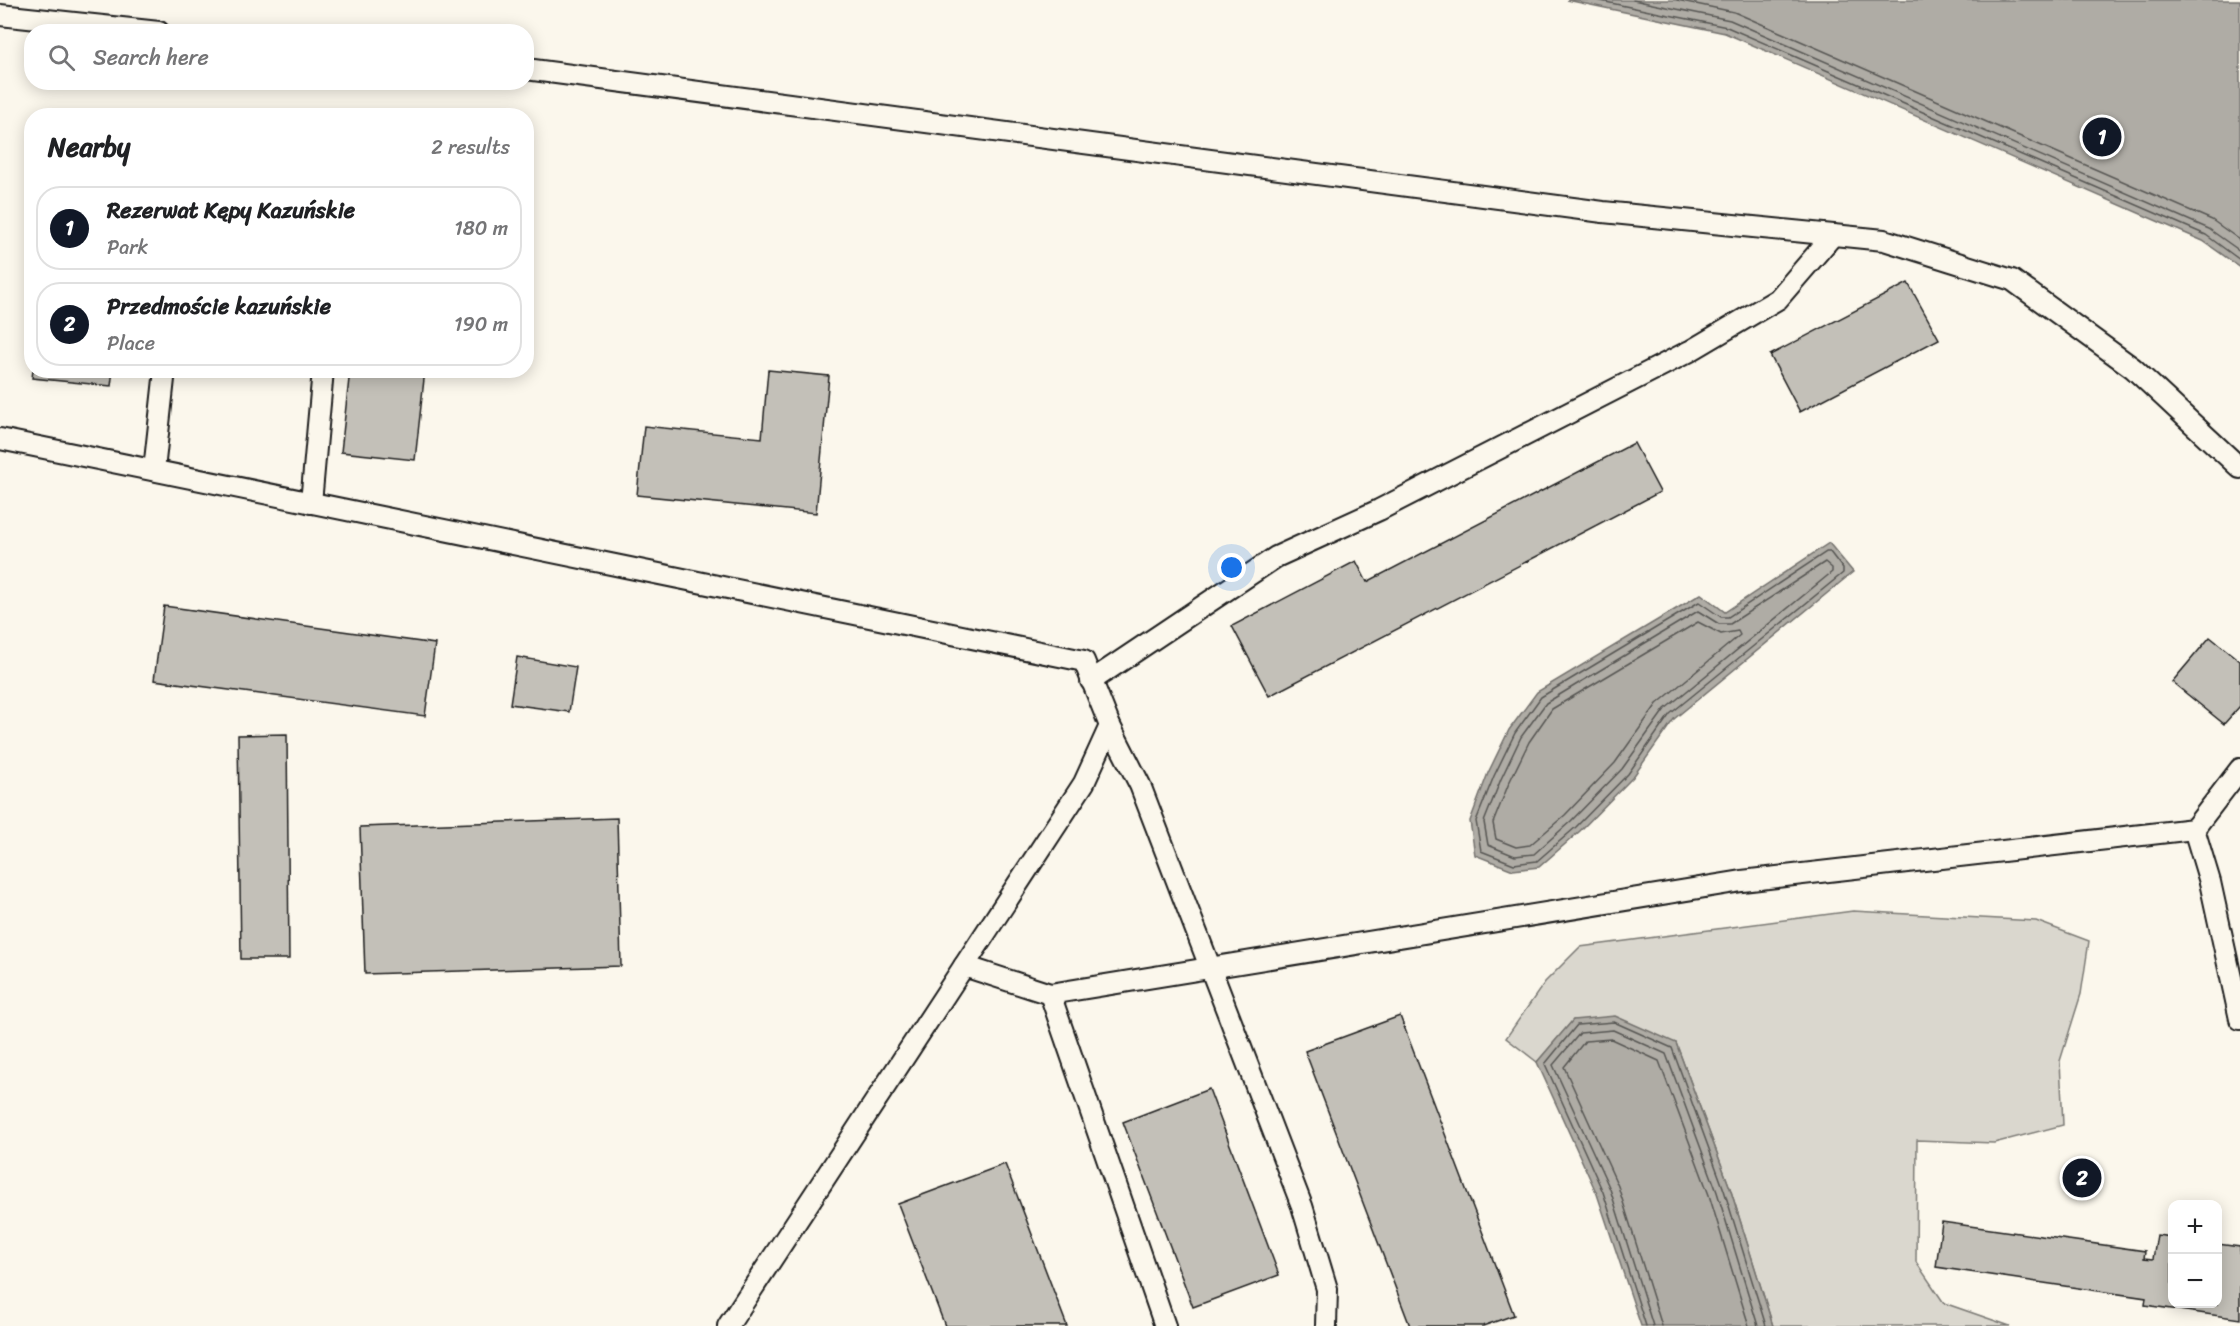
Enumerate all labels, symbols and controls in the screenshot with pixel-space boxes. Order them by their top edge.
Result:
search box [24,24,534,90]
text: Search here [93,38,209,77]
icon: search [45,41,78,74]
pin: 1 [2082,114,2122,160]
text: Nearby [48,124,130,170]
text: 2 results [431,130,510,165]
text: Rezerwat Kępy Kazuńskie [107,191,355,230]
text: 1 [65,211,74,246]
text: 180 m [454,211,508,246]
text: Park [107,230,148,265]
text: Przedmoście kazuńskie [107,287,331,326]
text: 2 [64,307,75,342]
text: 190 m [454,307,508,342]
text: Place [107,326,155,361]
your location [1217,553,1246,582]
pin: 2 [2062,1156,2102,1200]
map controls [2168,1200,2222,1308]
button: + [2168,1200,2222,1254]
button: − [2168,1254,2222,1308]

